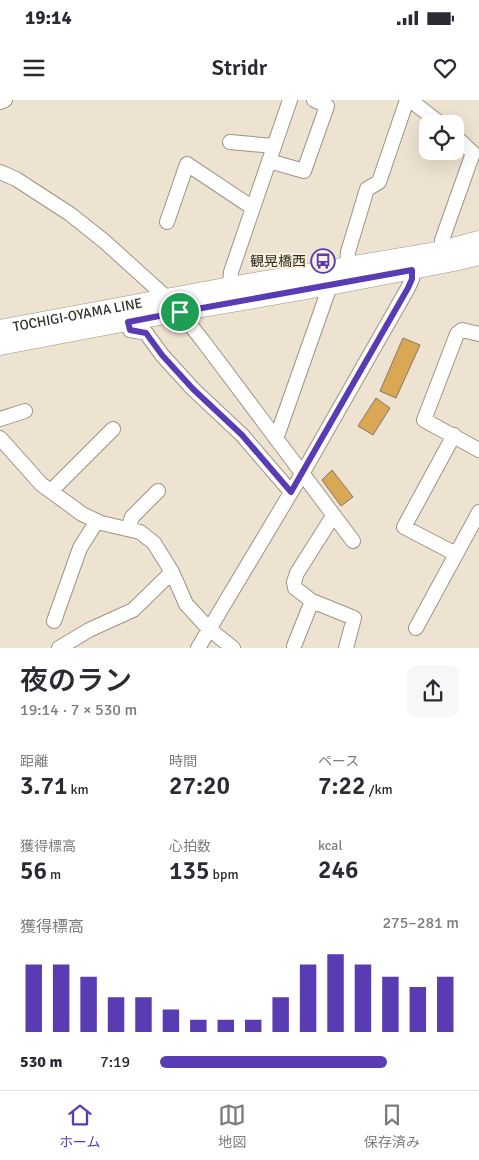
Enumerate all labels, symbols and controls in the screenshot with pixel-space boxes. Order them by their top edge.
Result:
text: 19:14 [25,6,72,30]
icon: menu [20,54,48,82]
text: Stridr [212,54,267,81]
icon: heart [431,54,459,82]
map controls [419,115,464,160]
button: locate [419,115,464,160]
bus stop icon: 観晃橋西 [310,248,336,274]
place label: 観晃橋西 [250,253,306,270]
pin [159,291,201,333]
street label: TOCHIGI-OYAMA LINE [12,295,144,335]
icon: arrive [166,298,194,326]
text: 夜のラン [20,664,132,698]
button: share [407,665,459,717]
text: 19:14 · 7 × 530 m [20,700,137,720]
text: 距離 [20,753,48,770]
text: 時間 [169,753,197,770]
text: ペース [318,753,359,770]
text: 3.71 [20,770,67,801]
text: 27:20 [169,770,230,801]
text: 7:22 [318,770,366,801]
text: km [67,781,89,798]
text: /km [366,781,393,798]
text: kcal [318,837,343,854]
text: 獲得標高 [20,838,76,855]
text: 心拍数 [169,838,211,855]
text: 246 [318,854,359,885]
text: 56 [20,855,47,886]
text: 135 [169,855,210,886]
text: m [47,866,61,883]
text: bpm [210,866,239,883]
text: 275–281 m [382,913,459,933]
text: 獲得標高 [20,917,84,937]
text: 530 m [20,1052,62,1072]
text: 7:19 [100,1052,130,1072]
tab: ホーム [59,1101,100,1151]
tab: 地図 [218,1101,246,1151]
tab: 保存済み [364,1101,420,1151]

